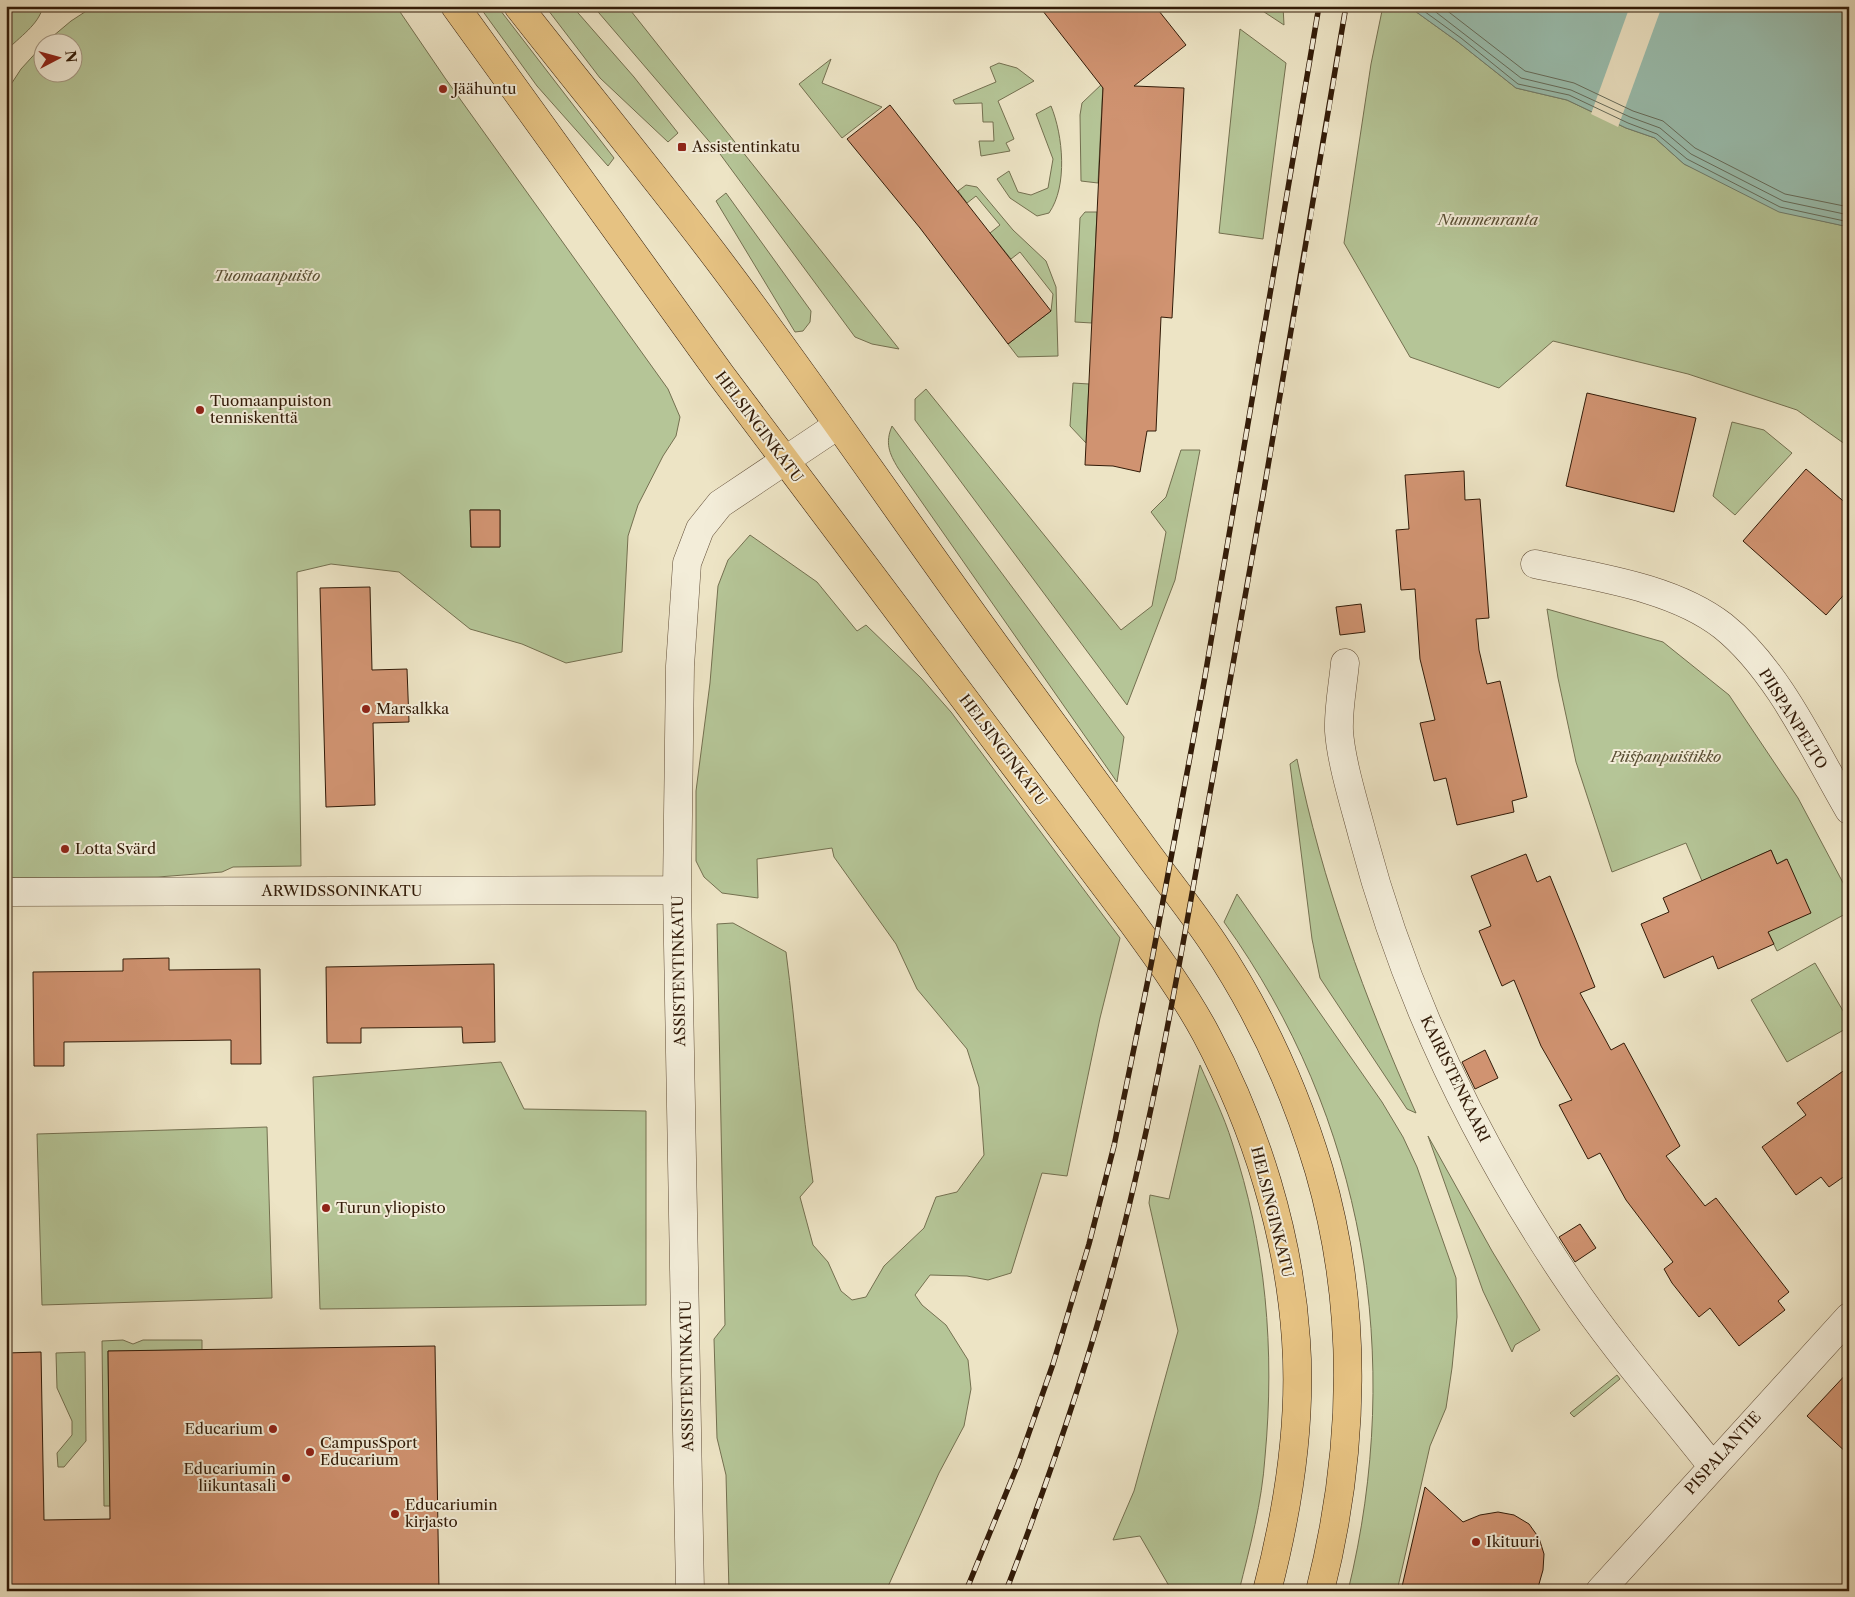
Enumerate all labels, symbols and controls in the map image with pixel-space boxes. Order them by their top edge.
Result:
north arrow [32,32,82,82]
text: N [61,50,81,64]
place label: Jäähuntu [451,79,517,98]
marker: Jäähuntu [437,83,449,95]
place label: Assistentinkatu [691,137,800,156]
marker: Assistentinkatu [676,141,688,153]
park label: Nummenranta [1437,210,1538,229]
park label: Tuomaanpuisto [214,266,320,285]
street label: HELSINGINKATU [711,367,808,486]
place label: Tuomaanpuiston tenniskenttä [210,391,332,427]
marker: Tuomaanpuiston tenniskenttä [194,404,206,416]
street label: PIISPANPELTO [1755,665,1832,772]
street label: HELSINGINKATU [955,690,1052,809]
place label: Marsalkka [376,699,449,718]
marker: Marsalkka [360,703,372,715]
park label: Piispanpuistikko [1610,747,1721,766]
place label: Lotta Svärd [75,839,156,858]
marker: Lotta Svärd [59,843,71,855]
street label: ARWIDSSONINKATU [261,881,423,900]
street label: ASSISTENTINKATU [668,895,689,1048]
street label: KAIRISTENKAARI [1417,1012,1494,1145]
street label: HELSINGINKATU [1247,1144,1298,1280]
place label: Turun yliopisto [336,1198,446,1217]
marker: Turun yliopisto [320,1202,332,1214]
street label: ASSISTENTINKATU [676,1300,697,1453]
street label: PISPALANTIE [1680,1407,1765,1498]
place label: Educarium [184,1419,263,1438]
marker: Educarium [267,1423,279,1435]
place label: CampusSport Educarium [320,1433,418,1469]
marker: CampusSport Educarium [304,1446,316,1458]
place label: Educariumin liikuntasali [183,1459,277,1495]
marker: Educariumin liikuntasali [280,1472,292,1484]
place label: Educariumin kirjasto [405,1495,498,1531]
marker: Educariumin kirjasto [389,1508,401,1520]
place label: Ikituuri [1486,1532,1540,1551]
marker: Ikituuri [1470,1536,1482,1548]

